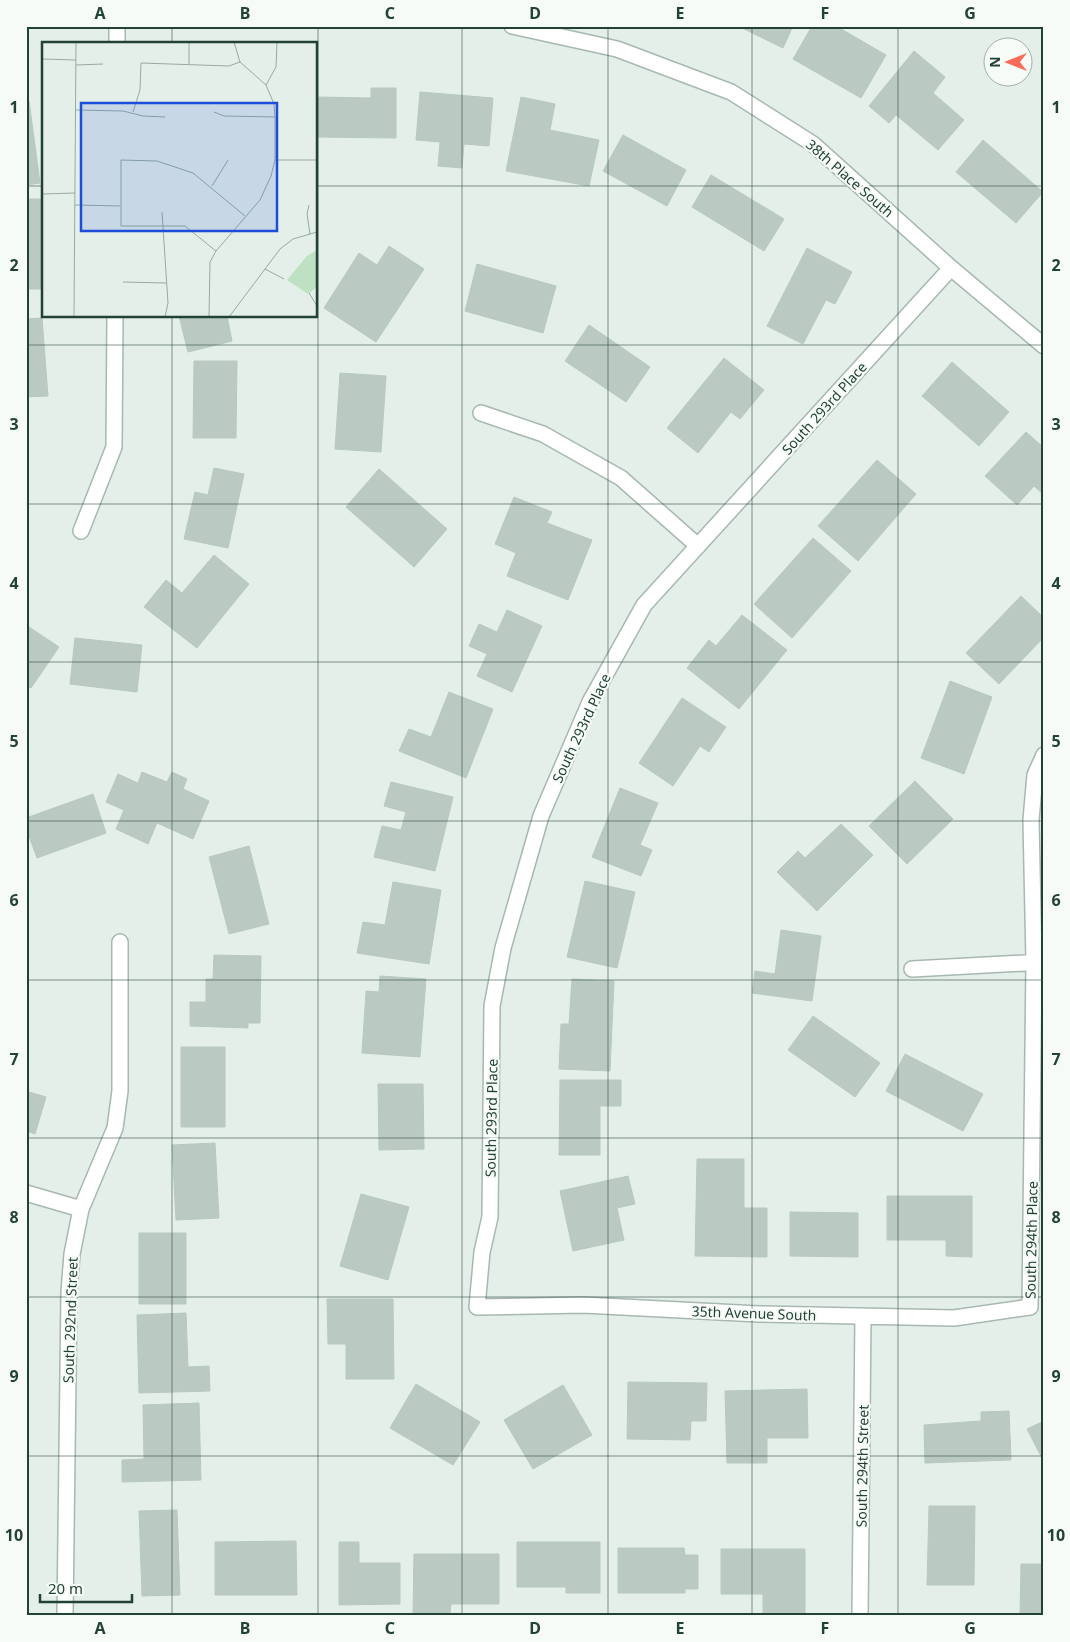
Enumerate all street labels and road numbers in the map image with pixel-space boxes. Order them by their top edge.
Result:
street label: 38th Place South [802,135,898,221]
street label: South 293rd Place [777,358,871,458]
street label: South 293rd Place [547,670,615,786]
street label: South 293rd Place [480,1058,502,1177]
street label: South 294th Place [1020,1181,1042,1299]
street label: South 292nd Street [58,1257,82,1383]
street label: 35th Avenue South [691,1301,817,1325]
street label: South 294th Street [851,1405,873,1527]

